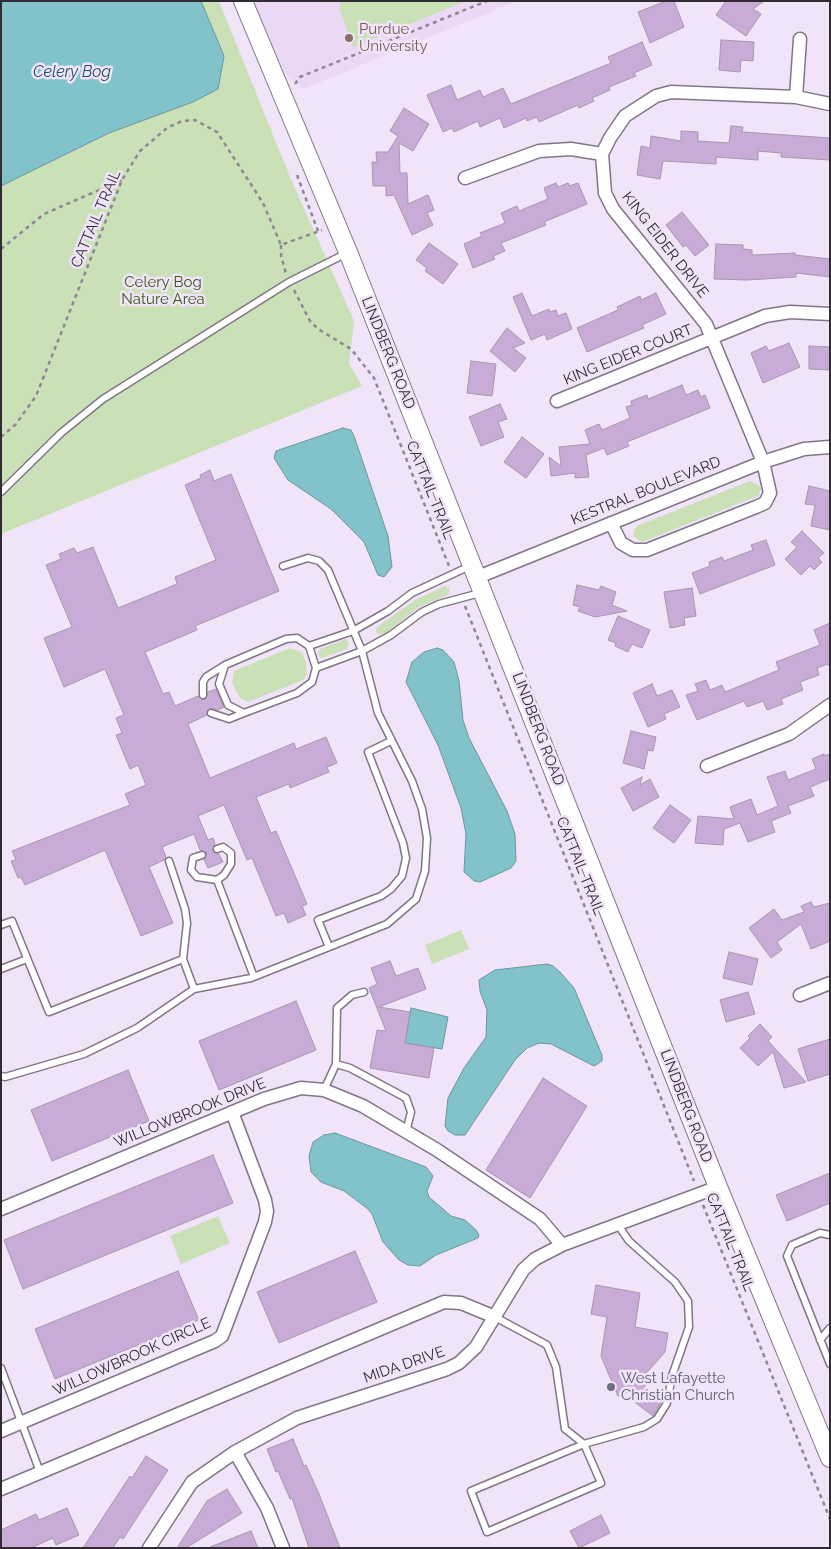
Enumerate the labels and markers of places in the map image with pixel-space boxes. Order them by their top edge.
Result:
place label: Purdue University [359,20,428,55]
marker: Purdue University [343,32,355,44]
place label: West Lafayette Christian Church [621,1369,735,1404]
marker: West Lafayette Christian Church [605,1381,617,1393]

